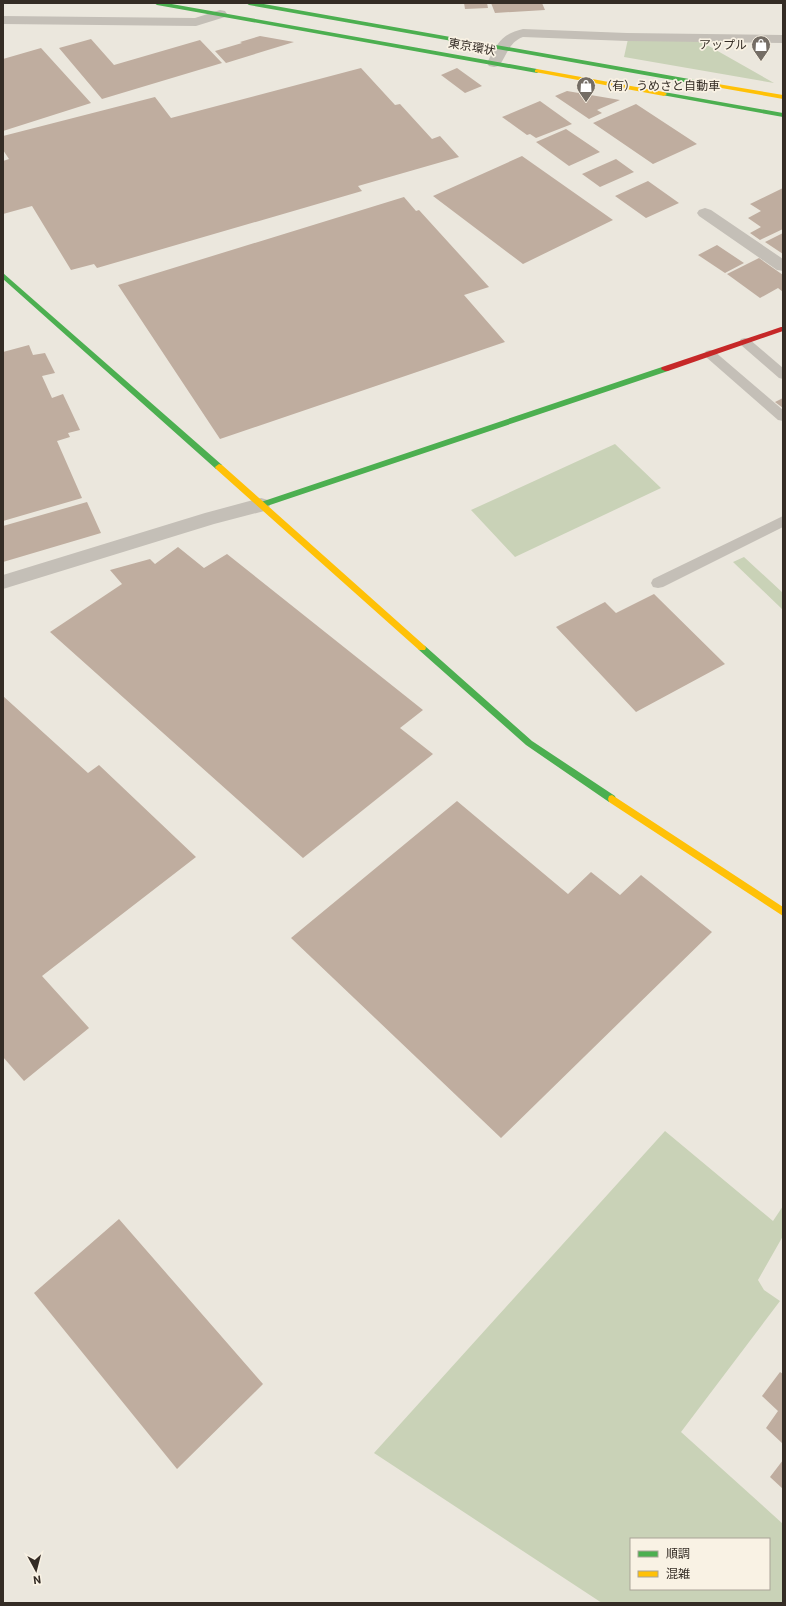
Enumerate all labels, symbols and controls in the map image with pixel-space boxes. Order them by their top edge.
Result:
shop icon: アップル [750,34,772,62]
street label: 東京環状 [447,36,497,58]
place label: アップル [699,38,747,52]
shop icon: （有）うめさと自動車 [575,75,597,103]
place label: （有）うめさと自動車 [600,79,720,93]
legend [630,1538,770,1590]
text: 順調 [666,1547,690,1561]
north arrow [16,1550,56,1590]
text: 混雑 [666,1567,690,1581]
text: N [32,1573,42,1586]

